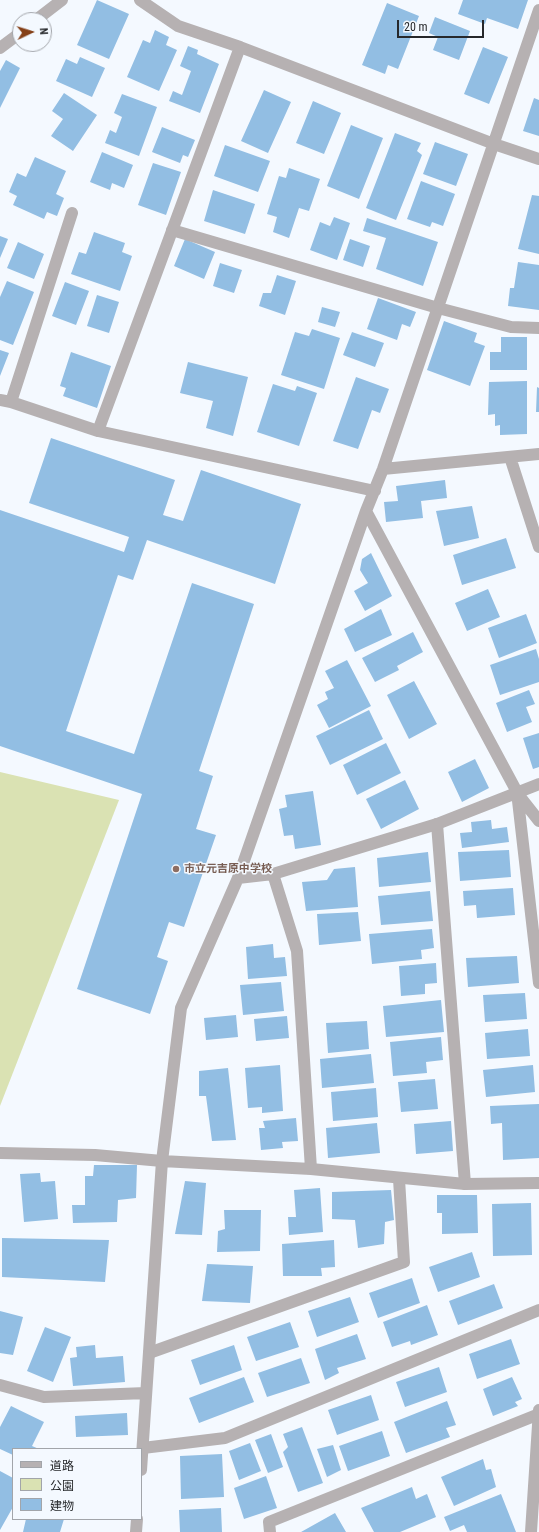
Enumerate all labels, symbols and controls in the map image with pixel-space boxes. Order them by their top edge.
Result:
north arrow [12,12,52,52]
scale bar [399,12,486,38]
text: 20 m [404,20,428,34]
text: N [37,27,50,35]
place label: 市立元吉原中学校 [184,862,272,876]
marker: 市立元吉原中学校 [171,864,181,874]
legend [12,1448,142,1520]
text: 道路 [50,1459,74,1473]
text: 公園 [50,1479,74,1493]
text: 建物 [50,1499,74,1513]

